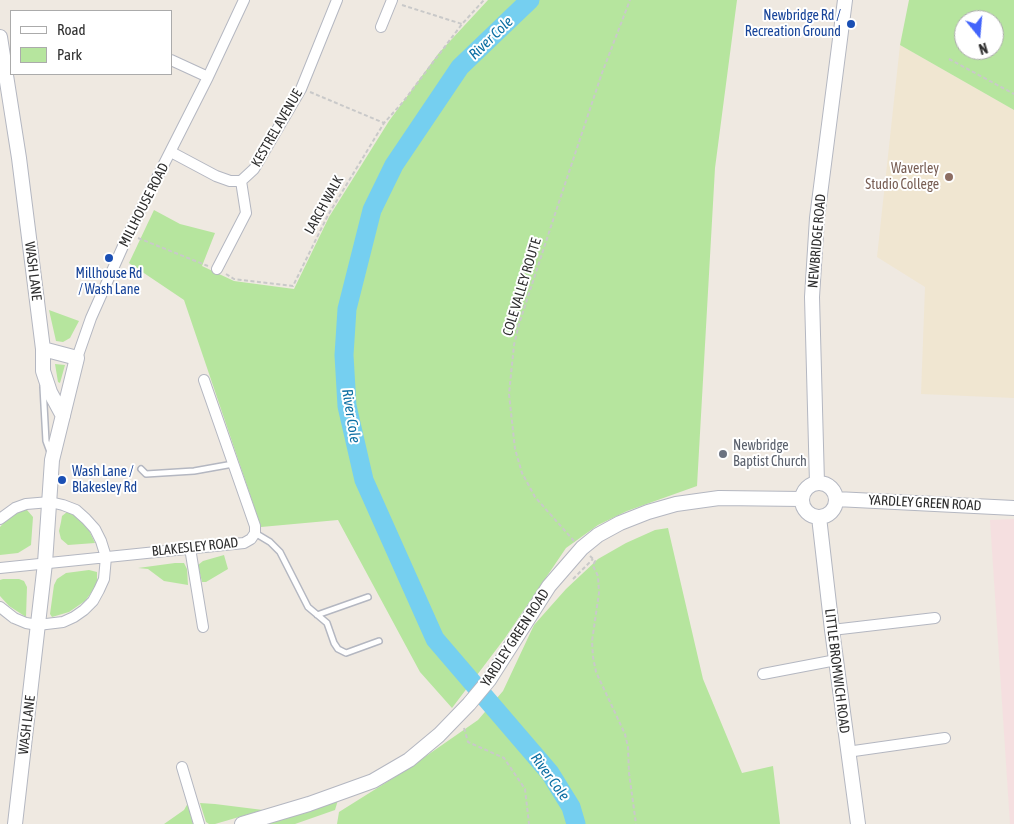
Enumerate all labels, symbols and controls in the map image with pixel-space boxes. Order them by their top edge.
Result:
place label: Newbridge Rd / Recreation Ground [745,8,841,40]
legend [10,10,172,75]
north arrow [954,10,1004,60]
water label: River Cole [465,13,517,63]
marker: Newbridge Rd / Recreation Ground [845,18,857,30]
text: Road [57,21,86,38]
text: N [977,40,989,57]
text: Park [57,46,82,63]
street label: KESTREL AVENUE [248,86,306,170]
street label: MILLHOUSE ROAD [116,160,172,250]
place label: Waverley Studio College [865,161,939,193]
marker: Waverley Studio College [943,171,955,183]
street label: LARCH WALK [301,173,347,237]
street label: NEWBRIDGE ROAD [805,193,829,289]
street label: COLE VALLEY ROUTE [499,236,545,338]
street label: WASH LANE [21,241,45,301]
marker: Millhouse Rd / Wash Lane [103,252,115,264]
place label: Millhouse Rd / Wash Lane [75,266,143,298]
water label: River Cole [338,388,364,444]
place label: Newbridge Baptist Church [733,438,807,471]
marker: Newbridge Baptist Church [717,448,729,460]
place label: Wash Lane / Blakesley Rd [72,464,137,497]
marker: Wash Lane / Blakesley Rd [56,474,68,486]
street label: YARDLEY GREEN ROAD [868,492,982,514]
street label: BLAKESLEY ROAD [151,534,239,560]
street label: YARDLEY GREEN ROAD [477,586,553,690]
street label: LITTLE BROMWICH ROAD [821,608,853,734]
street label: WASH LANE [15,695,39,755]
water label: River Cole [527,750,573,804]

